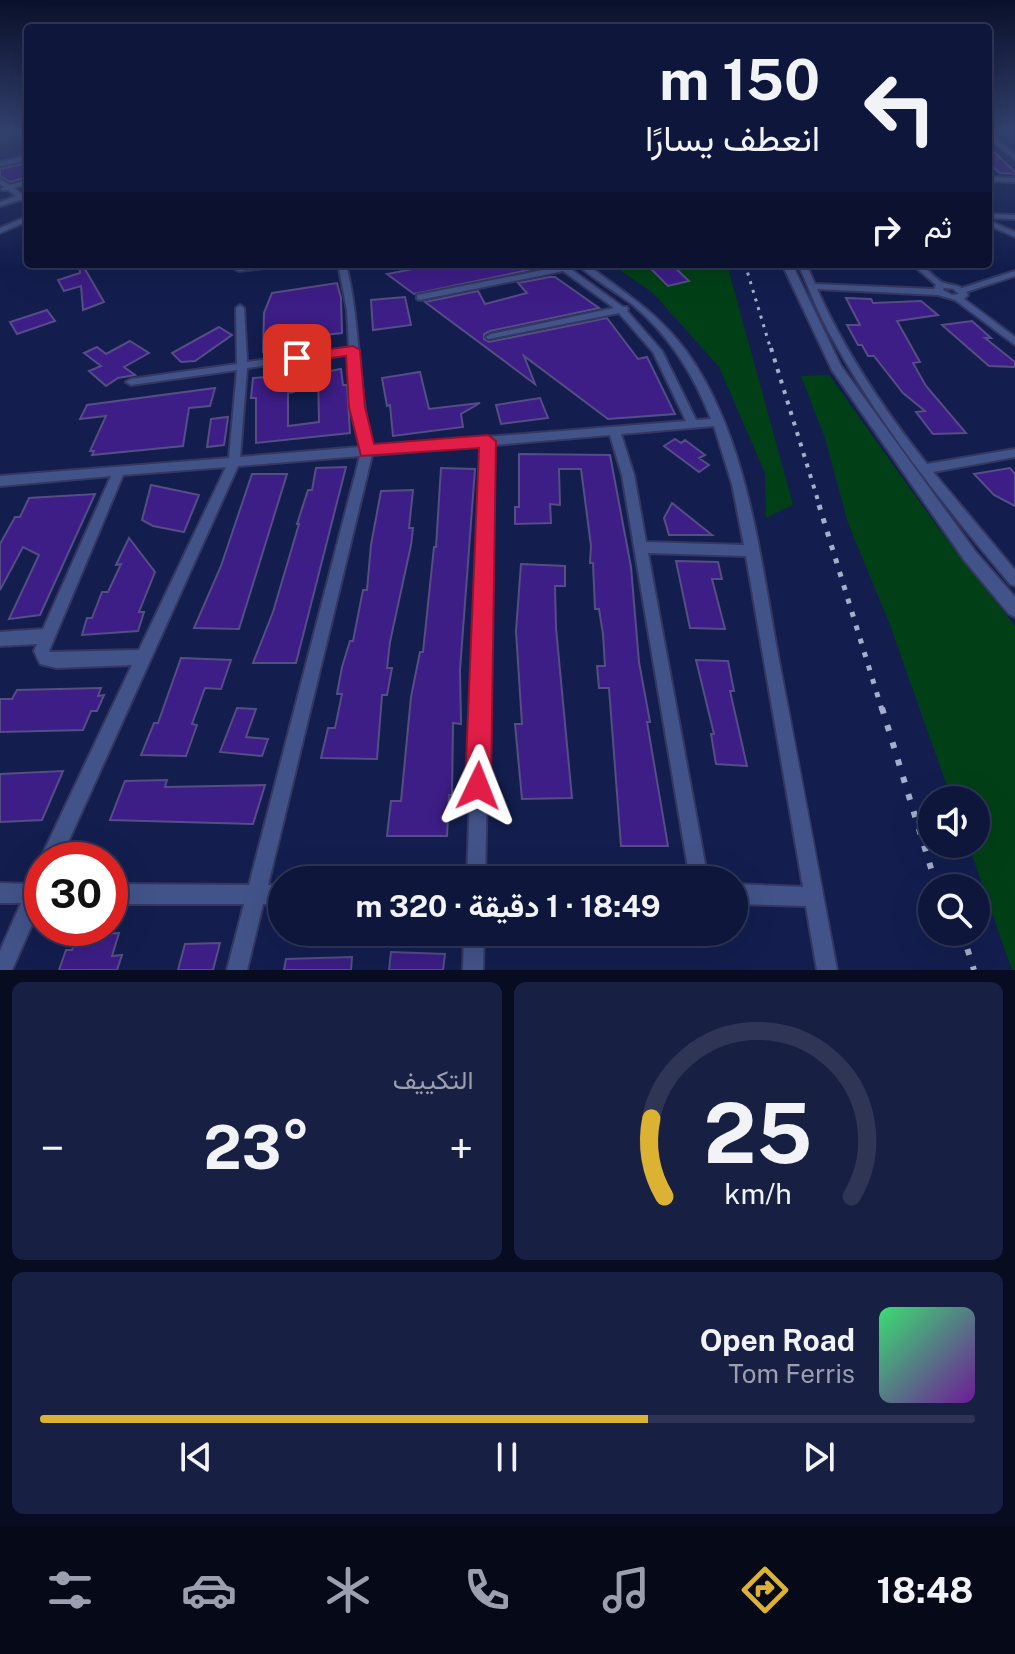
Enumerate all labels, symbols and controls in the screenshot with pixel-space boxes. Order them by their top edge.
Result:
text: 150 m [659,47,820,113]
icon: left [848,56,952,160]
text: انعطف يسارًا [645,117,820,159]
icon: right [864,208,908,252]
text: ثم [924,209,952,245]
pin [263,324,331,392]
icon: arrive [275,336,319,380]
position arrow [436,744,520,828]
map controls [918,786,990,946]
button: sound [918,786,990,858]
speed limit sign: 30 [24,842,128,946]
button: search [918,874,990,946]
text: 18:49 · 1 دقيقة · 320 m [355,888,661,924]
text: التكييف [393,1064,474,1095]
text: 25 [704,1084,813,1182]
text: 23° [204,1112,310,1183]
text: − [40,1122,64,1174]
text: + [449,1122,473,1174]
text: km/h [725,1177,792,1210]
text: Open Road [700,1322,855,1358]
text: Tom Ferris [728,1358,855,1389]
icon: previous [174,1435,218,1479]
icon: pause [485,1435,529,1479]
icon: next [797,1435,841,1479]
icon: filters [42,1562,98,1618]
icon: car [181,1562,237,1618]
icon: climate [320,1562,376,1618]
icon: phone [459,1562,515,1618]
icon: music [598,1562,654,1618]
icon: directions [737,1562,793,1618]
text: 18:48 [877,1569,973,1611]

